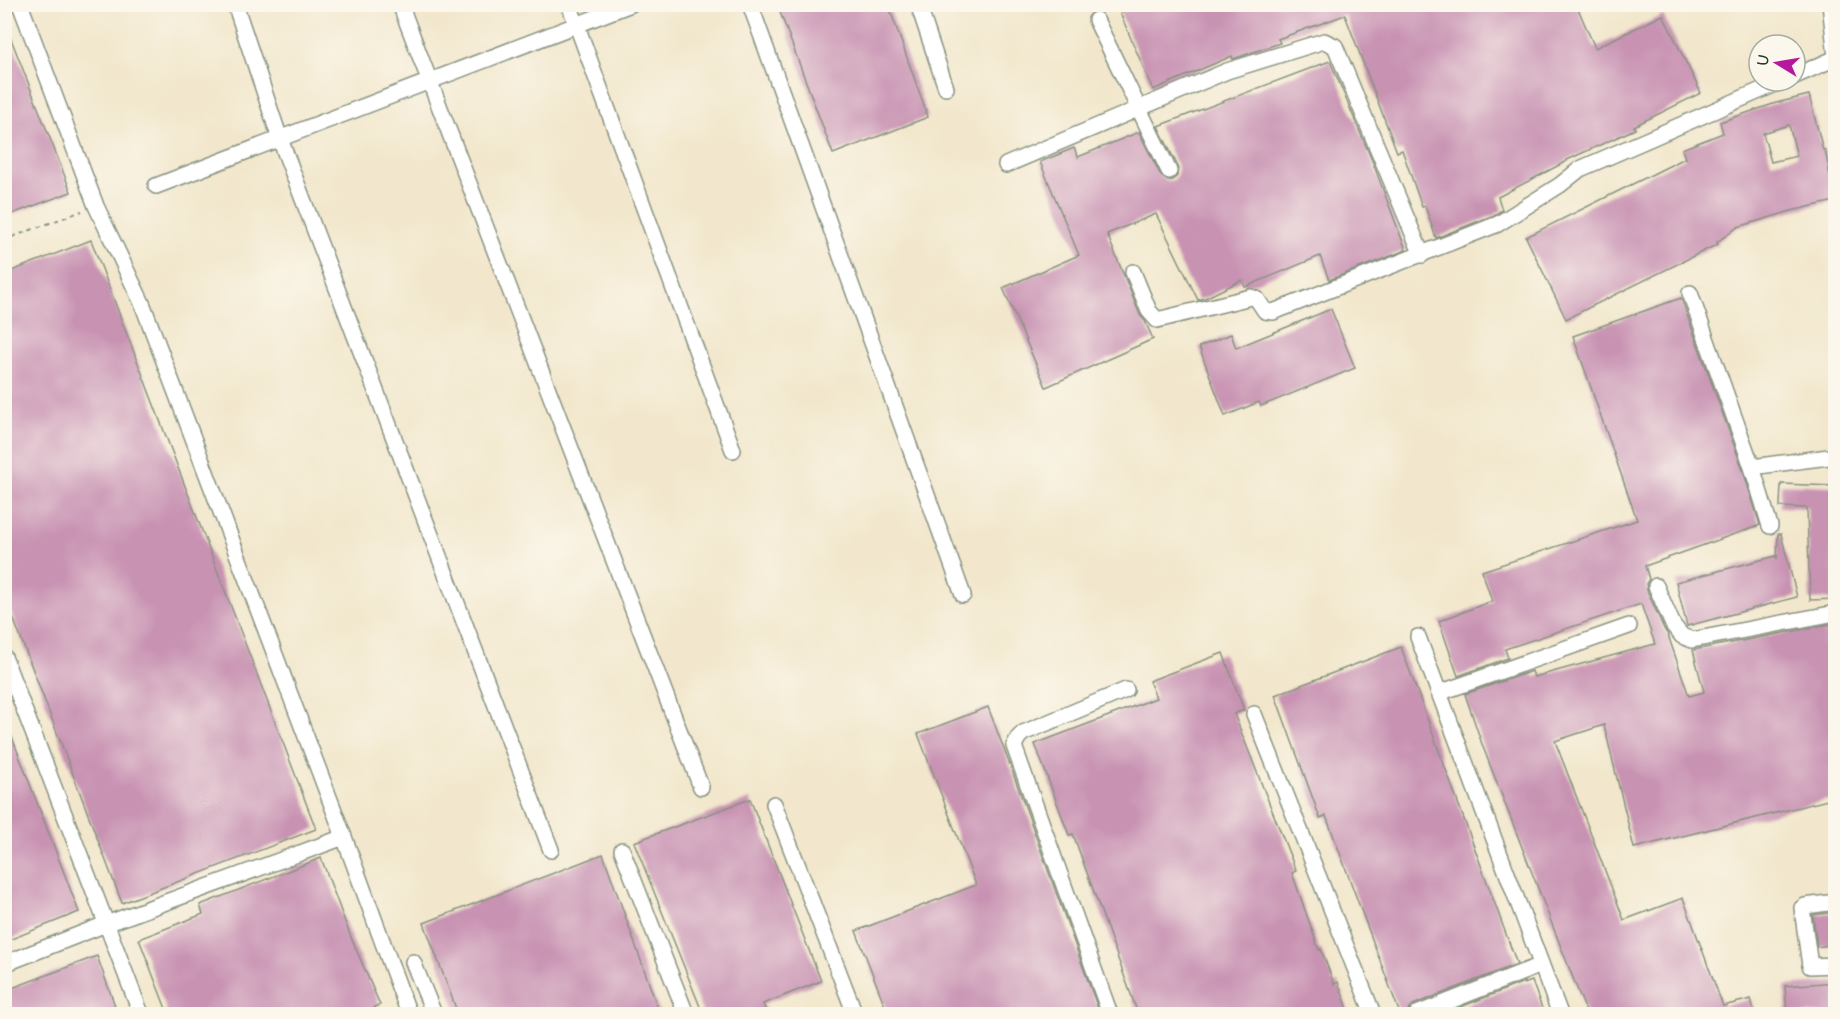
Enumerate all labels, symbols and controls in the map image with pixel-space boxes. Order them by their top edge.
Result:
north arrow [1747,33,1807,93]
text: U [1753,53,1773,67]

